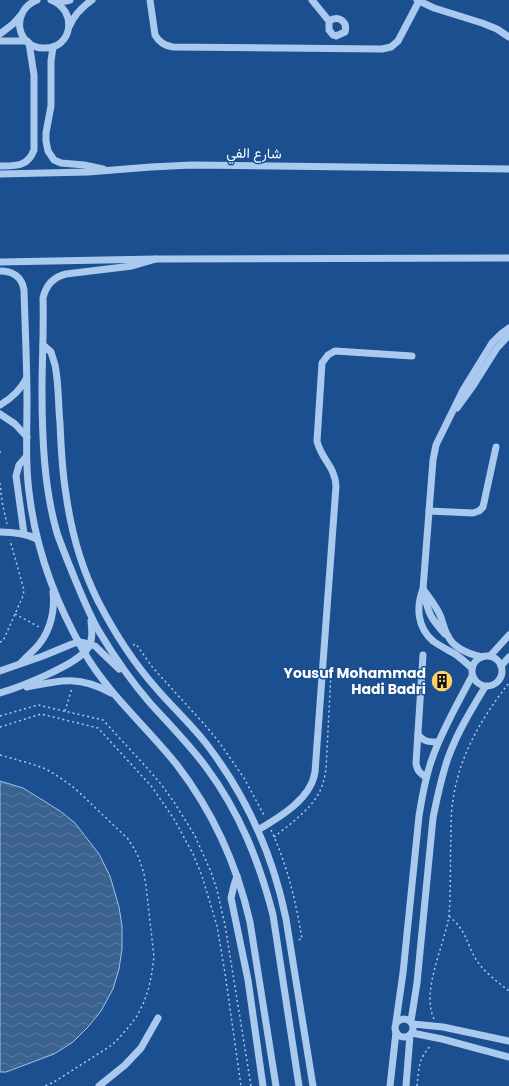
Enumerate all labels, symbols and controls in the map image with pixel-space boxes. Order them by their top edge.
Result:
street label: شارع الفي [226,143,282,165]
place label: Yousuf Mohammad Hadi Badri [284,663,426,699]
building icon: Yousuf Mohammad Hadi Badri [429,668,455,694]

